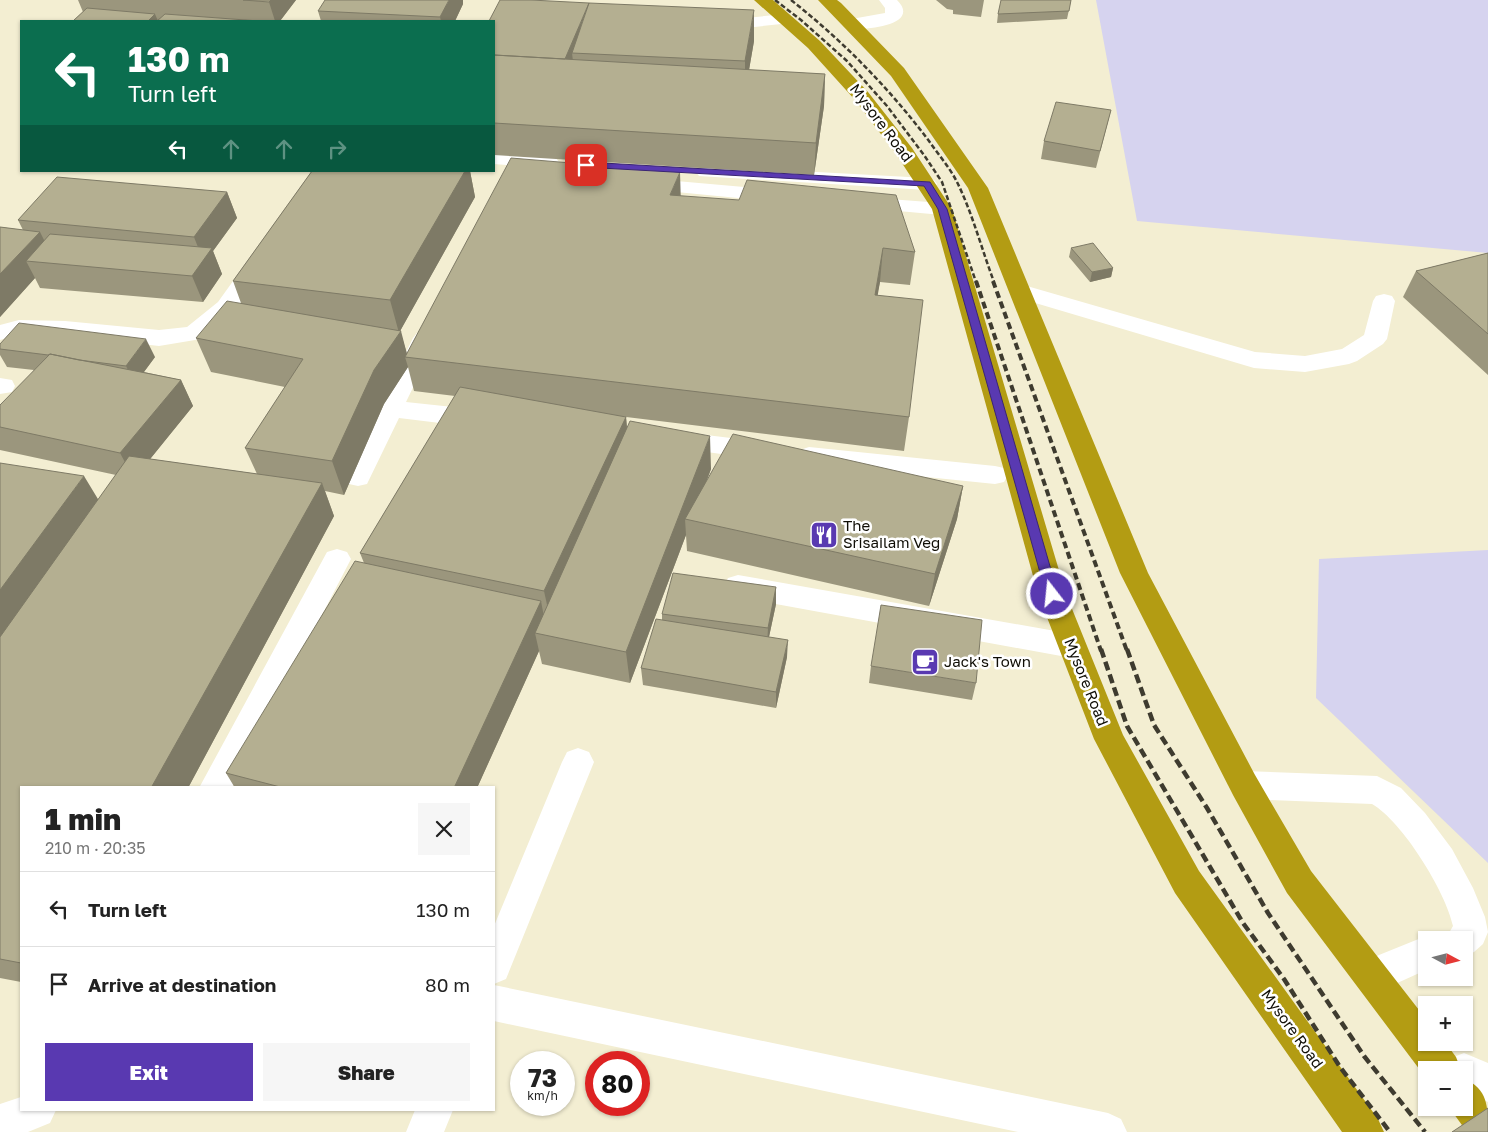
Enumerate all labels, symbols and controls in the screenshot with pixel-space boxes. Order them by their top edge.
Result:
text: 130 m [128,38,230,80]
icon: left [45,40,110,105]
text: Turn left [128,80,217,107]
street label: Mysore Road [847,80,917,165]
icon: left [164,135,192,163]
icon: ahead [217,135,245,163]
icon: ahead [270,135,298,163]
icon: right [323,135,351,163]
pin [565,144,607,186]
icon: arrive [572,151,600,179]
place label: The Srisailam Veg [843,516,940,551]
restaurant icon: The Srisailam Veg [809,520,839,550]
position arrow [1025,567,1077,619]
street label: Mysore Road [1061,635,1113,728]
cafe icon: Jack's Town [910,647,940,677]
place label: Jack's Town [944,652,1031,670]
text: 1 min [45,801,121,837]
button: close [418,803,470,855]
text: 210 m · 20:35 [45,838,146,858]
icon: left [45,895,73,923]
text: Turn left [88,898,167,921]
text: 130 m [416,898,470,921]
north arrow [1418,931,1472,986]
map controls [1418,931,1473,1116]
icon: arrive [45,970,73,998]
text: Arrive at destination [88,973,276,996]
text: 80 m [425,973,470,996]
street label: Mysore Road [1258,985,1327,1071]
button: + [1418,996,1473,1051]
button: Exit [45,1043,253,1101]
button: Share [263,1043,470,1101]
speed limit sign: 80 [585,1051,650,1116]
button: − [1418,1061,1473,1116]
text: 73 [528,1062,557,1093]
text: km/h [527,1088,558,1103]

